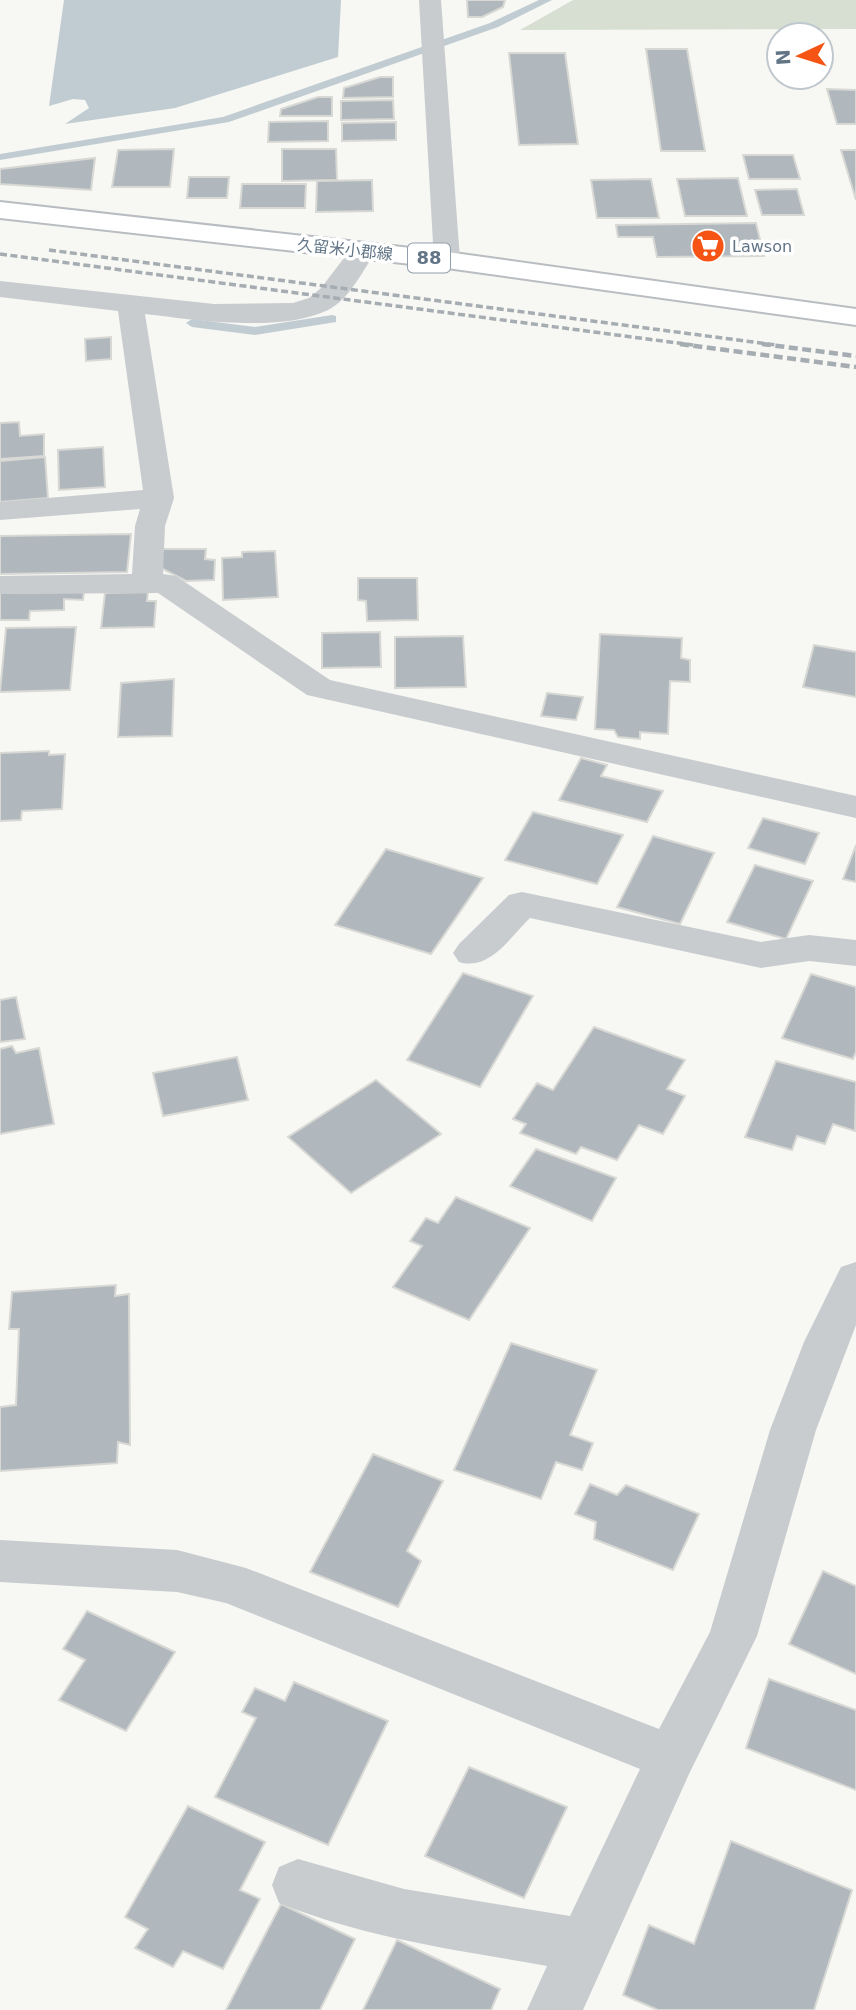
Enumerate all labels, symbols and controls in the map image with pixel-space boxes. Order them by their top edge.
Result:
north arrow [765,21,835,91]
text: N [772,48,795,66]
supermarket icon: Lawson [689,227,727,265]
street label: 久留米小郡線 [296,235,394,264]
place label: Lawson [732,237,792,256]
road number: 88 [408,244,450,272]

